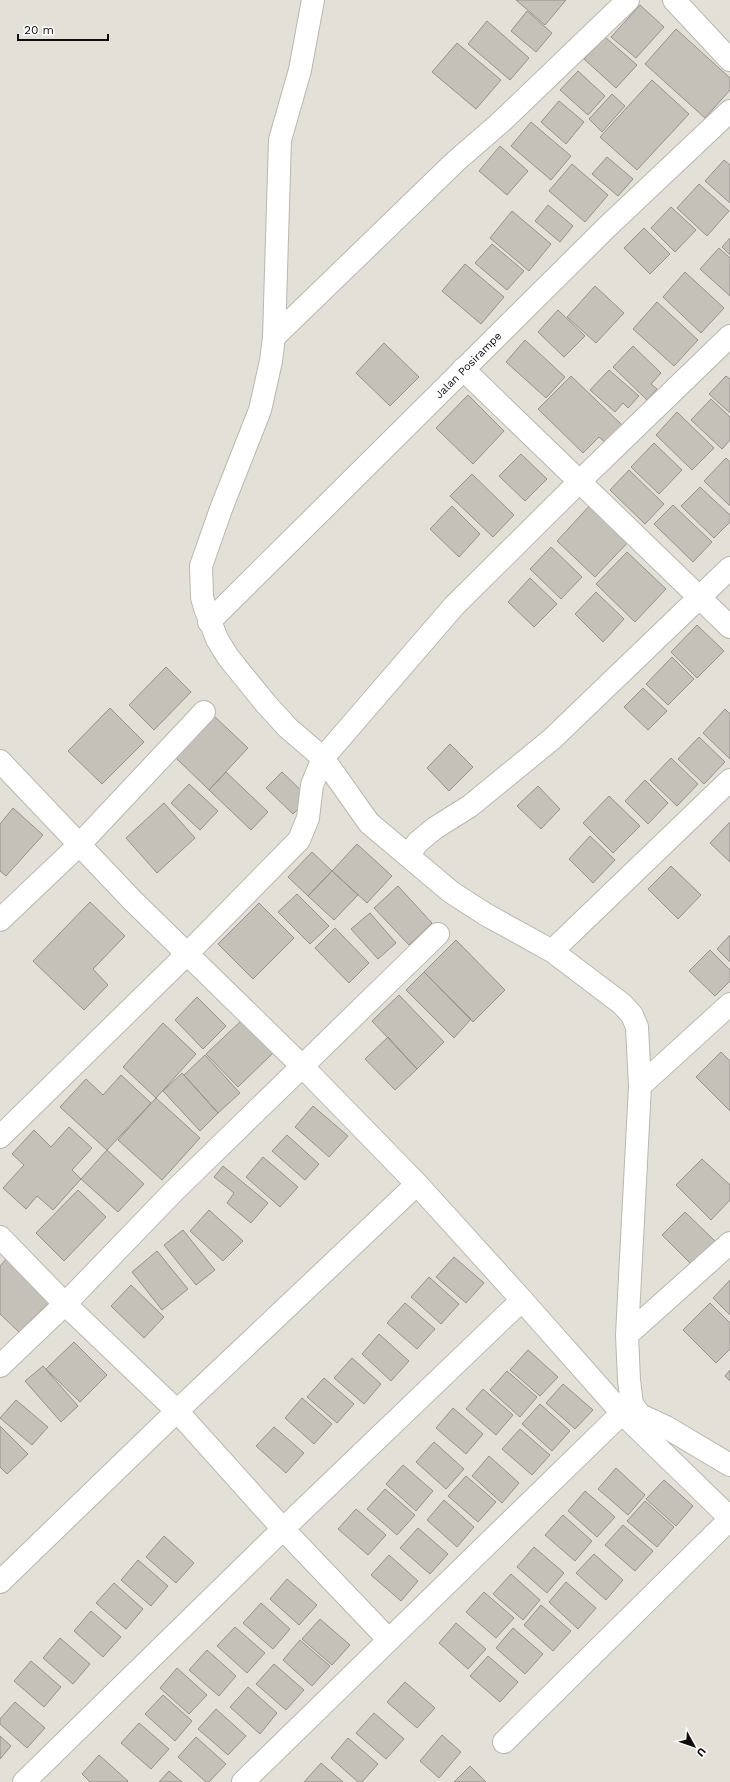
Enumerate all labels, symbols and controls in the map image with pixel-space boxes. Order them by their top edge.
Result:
scale bar [18,16,108,42]
text: 20 m [24,23,54,37]
street label: Jalan Posirampe [432,329,504,401]
north arrow [674,1726,714,1766]
text: U [694,1745,709,1759]

